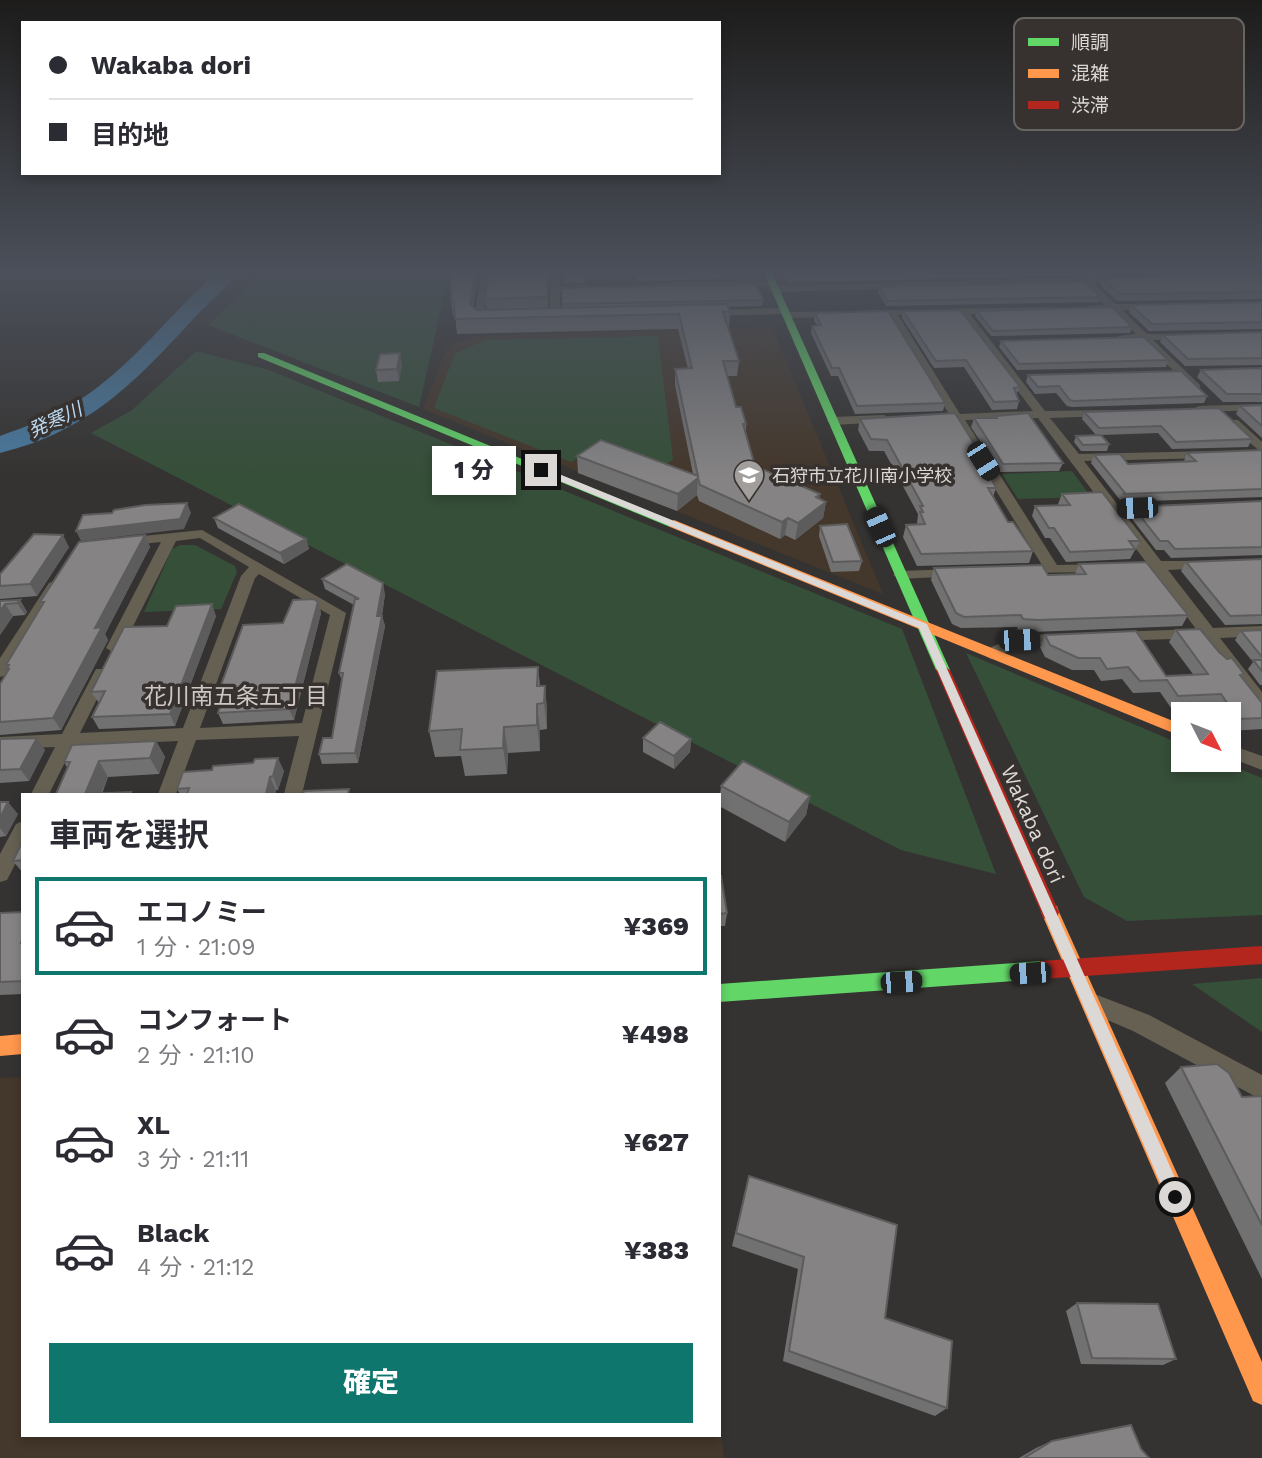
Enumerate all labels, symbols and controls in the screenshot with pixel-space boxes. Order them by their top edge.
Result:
legend [1014,18,1244,130]
text: 順調 [1071,31,1109,54]
text: Wakaba dori [91,50,251,80]
text: 混雑 [1071,62,1109,85]
text: 渋滞 [1071,94,1109,117]
text: 目的地 [91,120,169,150]
water label: 発寒川 [24,397,87,442]
car [963,438,1004,484]
callout: 1 分 [433,446,516,494]
route end [525,454,557,486]
text: 1 分 [454,457,494,484]
school or university icon: 石狩市立花川南小学校 [732,458,766,502]
place label: 石狩市立花川南小学校 [772,465,952,486]
car [1116,497,1159,519]
car [862,504,899,550]
car [998,629,1041,651]
district label: 花川南五条五丁目 [144,683,328,710]
north arrow [1171,702,1241,772]
map controls [1171,702,1241,772]
street label: Wakaba dori [996,761,1070,887]
text: 車両を選択 [49,816,209,854]
icon: car [53,895,116,958]
text: エコノミー [137,897,267,927]
text: ¥369 [624,911,689,941]
text: 1 分 · 21:09 [137,934,255,961]
car [1009,961,1052,985]
car [880,970,923,994]
icon: car [53,1003,116,1066]
text: コンフォート [137,1005,292,1035]
text: ¥498 [622,1019,689,1049]
text: 2 分 · 21:10 [137,1042,255,1069]
text: XL [137,1110,170,1140]
icon: car [53,1111,116,1174]
text: ¥627 [624,1127,689,1157]
text: 3 分 · 21:11 [137,1146,249,1173]
route start [1159,1181,1191,1213]
text: Black [137,1218,209,1248]
icon: car [53,1219,116,1282]
text: ¥383 [624,1235,689,1265]
text: 4 分 · 21:12 [137,1254,254,1281]
button: 確定 [49,1343,693,1423]

